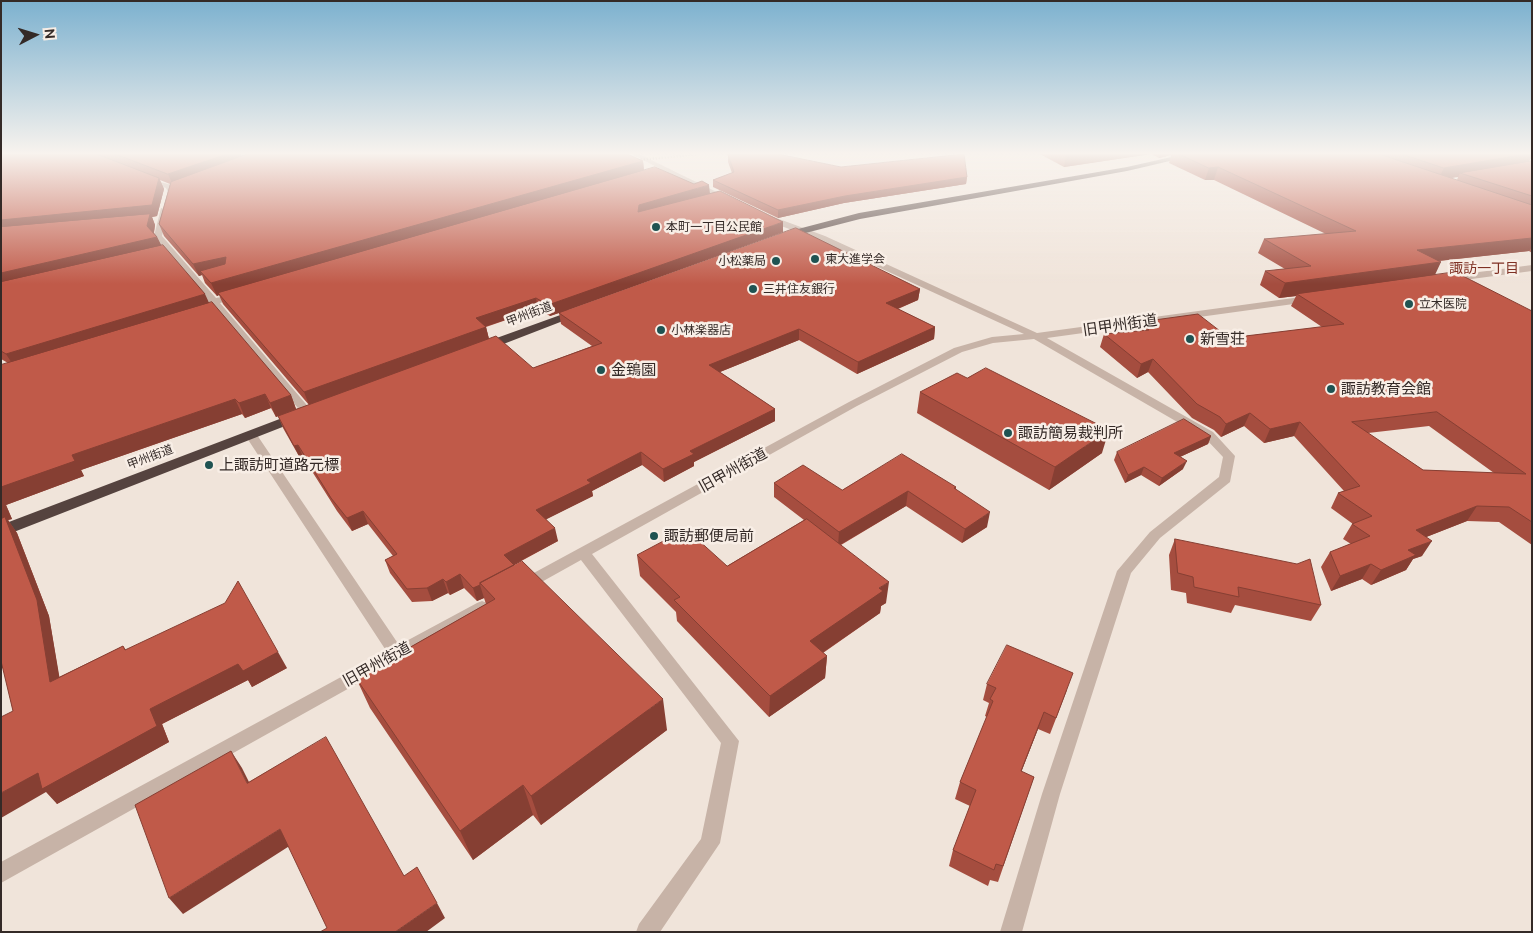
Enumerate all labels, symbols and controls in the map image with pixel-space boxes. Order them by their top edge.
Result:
north arrow [10,10,60,60]
text: N [42,28,58,40]
place label: 本町一丁目公民館 [666,220,762,234]
marker: 本町一丁目公民館 [650,221,662,233]
place label: 東大進学会 [825,252,885,266]
marker: 東大進学会 [809,253,821,265]
place label: 小松薬局 [718,254,766,268]
marker: 小松薬局 [770,255,782,267]
district label: 諏訪一丁目 [1449,260,1519,276]
place label: 三井住友銀行 [763,282,835,296]
marker: 三井住友銀行 [747,283,759,295]
place label: 立木医院 [1419,297,1467,311]
marker: 立木医院 [1403,298,1415,310]
street label: 甲州街道 [504,299,554,329]
street label: 旧甲州街道 [1082,311,1158,339]
place label: 小林楽器店 [671,323,731,337]
marker: 小林楽器店 [655,324,667,336]
place label: 新雪荘 [1200,330,1245,348]
marker: 新雪荘 [1184,333,1196,345]
place label: 金鵄園 [611,361,656,379]
marker: 金鵄園 [595,364,607,376]
place label: 諏訪教育会館 [1341,380,1431,398]
marker: 諏訪教育会館 [1325,383,1337,395]
place label: 諏訪簡易裁判所 [1018,424,1123,442]
marker: 諏訪簡易裁判所 [1002,427,1014,439]
street label: 甲州街道 [125,442,175,472]
street label: 旧甲州街道 [696,444,770,496]
place label: 上諏訪町道路元標 [219,456,339,474]
marker: 上諏訪町道路元標 [203,459,215,471]
place label: 諏訪郵便局前 [664,527,754,545]
marker: 諏訪郵便局前 [648,530,660,542]
street label: 旧甲州街道 [340,638,414,690]

